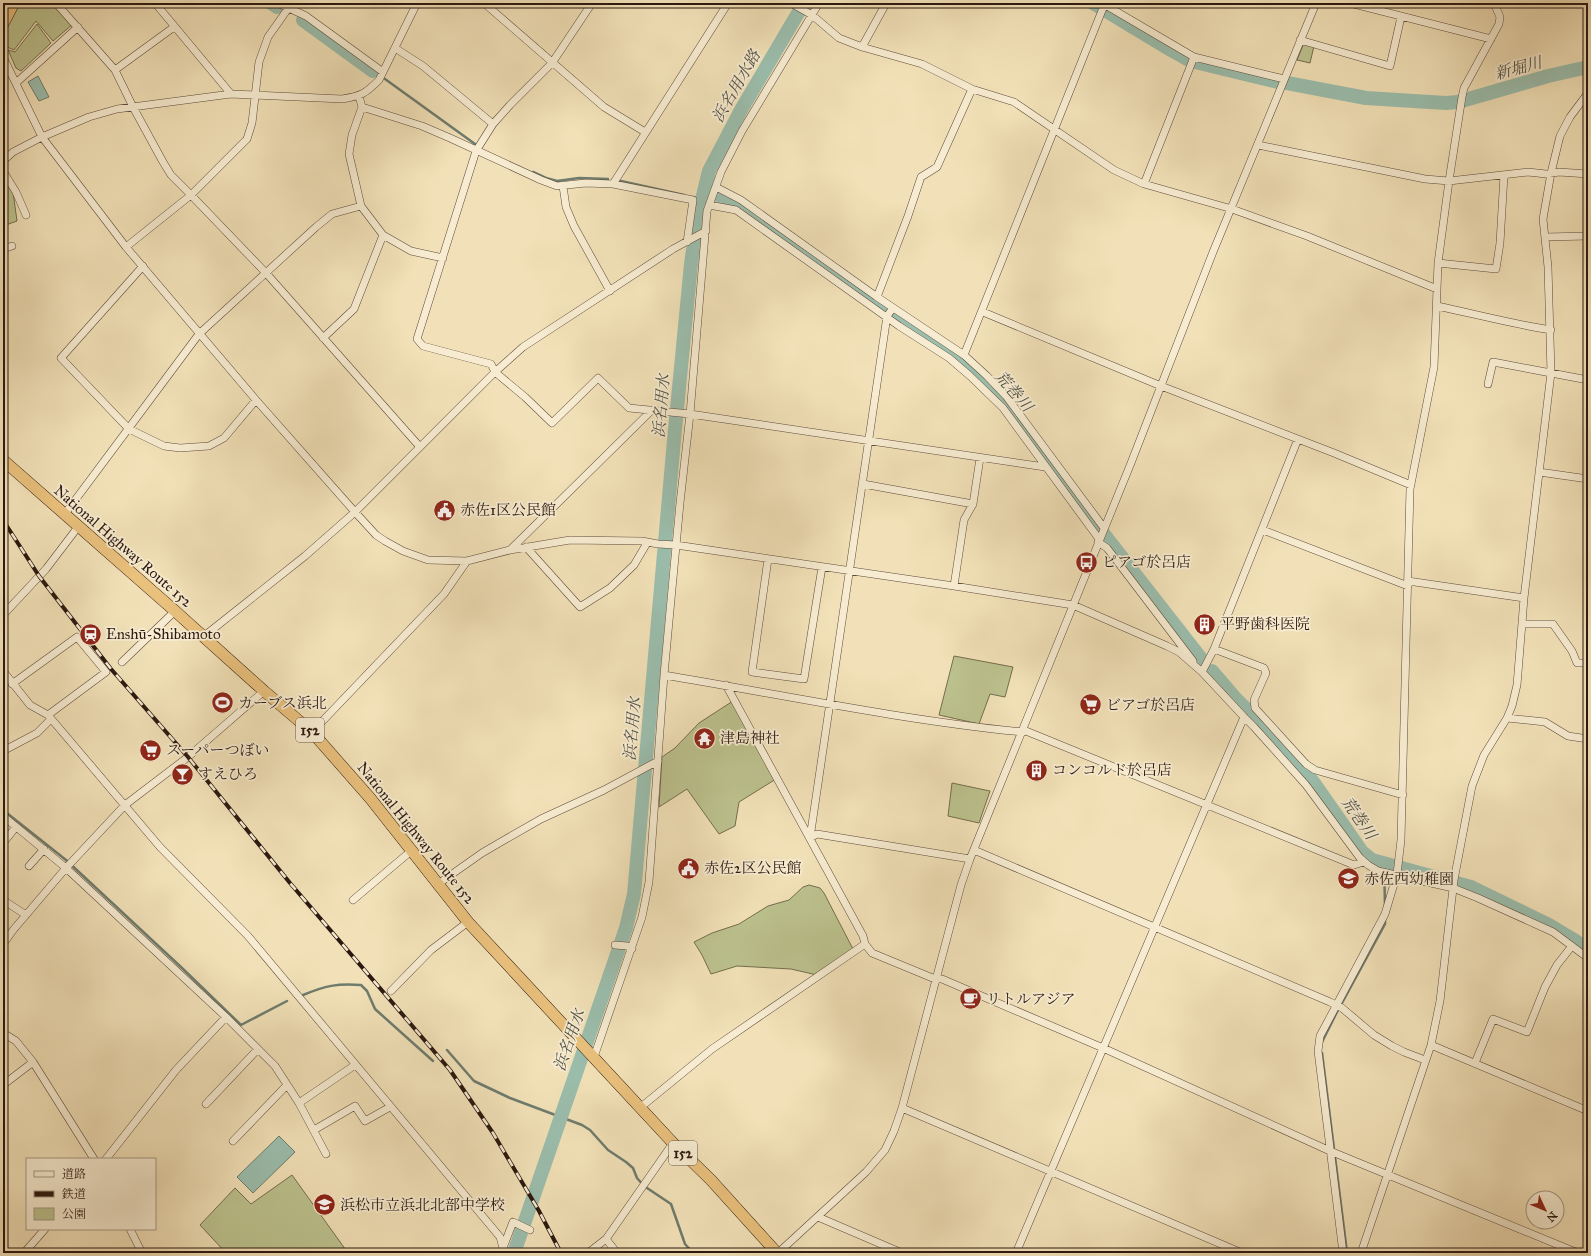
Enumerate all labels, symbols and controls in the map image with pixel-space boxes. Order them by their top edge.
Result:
water label: 浜名用水路 [708,46,765,125]
water label: 新堀川 [1492,52,1546,83]
water label: 荒巻川 [991,367,1038,417]
water label: 浜名用水 [649,371,673,439]
street label: National Highway Route 152 [50,481,196,611]
public building icon: 赤佐1区公民館 [431,497,457,523]
place label: 赤佐1区公民館 [460,501,556,519]
bus stop icon: ピアゴ於呂店 [1073,549,1099,575]
place label: ピアゴ於呂店 [1102,553,1191,571]
building icon: 平野歯科医院 [1192,611,1218,637]
place label: 平野歯科医院 [1220,615,1310,633]
station icon: Enshū-Shibamoto [77,621,103,647]
place label: Enshū-Shibamoto [106,625,221,643]
sports icon: カーブス浜北 [210,690,236,716]
supermarket icon: ビアゴ於呂店 [1077,692,1103,718]
place label: カーブス浜北 [238,694,327,712]
water label: 浜名用水 [620,694,644,762]
place label: ビアゴ於呂店 [1106,696,1195,714]
road number: 152 [296,718,324,742]
temple icon: 津島神社 [691,725,717,751]
place label: 津島神社 [720,729,780,747]
supermarket icon: スーパーつぼい [138,737,164,763]
place label: スーパーつぼい [166,741,270,759]
building icon: コンコルド於呂店 [1024,757,1050,783]
street label: National Highway Route 152 [353,759,479,908]
bar icon: すえひろ [169,761,195,787]
place label: コンコルド於呂店 [1052,761,1172,779]
place label: すえひろ [198,765,258,783]
water label: 荒巻川 [1337,793,1382,845]
public building icon: 赤佐2区公民館 [676,855,702,881]
place label: 赤佐2区公民館 [704,859,801,877]
school or university icon: 赤佐西幼稚園 [1335,866,1361,892]
place label: 赤佐西幼稚園 [1364,870,1454,888]
cafe icon: リトルアジア [957,986,983,1012]
place label: リトルアジア [986,990,1075,1008]
water label: 浜名用水 [550,1005,589,1073]
road number: 152 [669,1141,697,1165]
legend [26,1158,156,1230]
text: 道路 [62,1167,86,1181]
text: 鉄道 [61,1187,86,1201]
north arrow [1525,1190,1565,1230]
school or university icon: 浜松市立浜北北部中学校 [311,1192,337,1218]
place label: 浜松市立浜北北部中学校 [340,1196,505,1214]
text: 公園 [62,1207,86,1221]
text: N [1543,1209,1560,1225]

